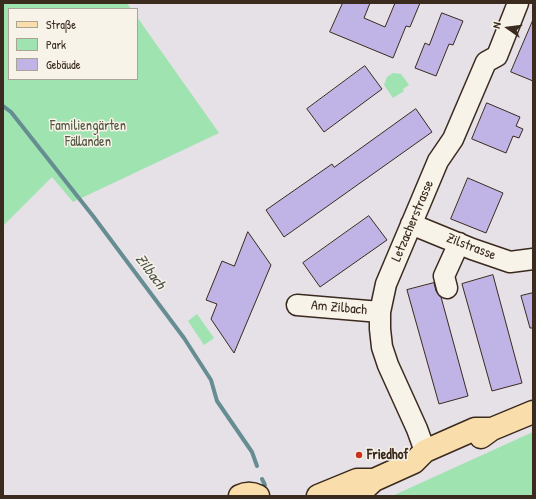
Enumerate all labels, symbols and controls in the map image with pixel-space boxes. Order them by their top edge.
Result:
legend [8,8,138,80]
north arrow [488,8,528,48]
text: Straße [46,16,76,33]
text: N [489,21,504,30]
text: Park [46,36,66,53]
text: Gebäude [46,56,80,73]
park label: Familiengärten Fällanden [50,118,126,150]
street label: Letzacherstrasse [388,178,438,264]
street label: Zilstrasse [444,230,498,264]
water label: Zilbach [131,251,169,293]
street label: Am Zilbach [310,297,368,319]
place label: Friedhof [367,447,408,463]
marker: Friedhof [354,450,364,460]

